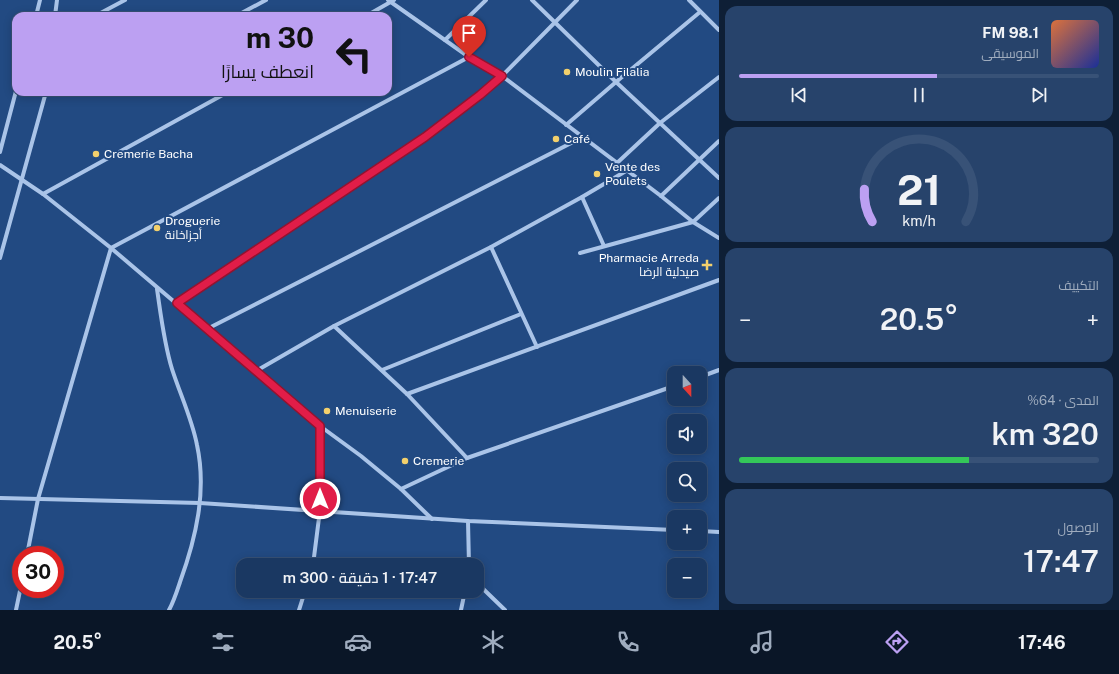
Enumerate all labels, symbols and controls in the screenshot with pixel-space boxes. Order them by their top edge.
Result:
pin [452,16,486,57]
text: 30 m [246,21,314,54]
icon: arrive [458,22,480,44]
text: 98.1 FM [982,24,1039,41]
icon: left [328,28,380,80]
text: الموسيقى [981,46,1039,61]
text: انعطف يسارًا [221,61,314,82]
place label: Moulin Filalia [575,65,649,79]
marker: Moulin Filalia [562,67,572,77]
icon: previous [788,84,810,106]
icon: pause [908,84,930,106]
icon: next [1028,84,1050,106]
place label: Café [564,132,590,146]
marker: Café [551,134,561,144]
place label: Cremerie Bacha [104,147,193,161]
marker: Cremerie Bacha [91,149,101,159]
place label: Vente des Poulets [605,160,660,188]
text: 21 [897,165,941,214]
marker: Vente des Poulets [592,169,602,179]
text: km/h [902,212,936,229]
place label: Droguerie أجزاخانة [165,214,220,242]
marker: Droguerie أجزاخانة [152,223,162,233]
place label: Pharmacie Arreda صيدلية الرضا [599,251,699,279]
marker: Pharmacie Arreda صيدلية الرضا [702,260,712,270]
text: التكييف [1058,278,1099,293]
text: 20.5° [880,301,958,337]
text: − [739,307,751,333]
text: + [1087,307,1099,333]
north arrow [667,366,707,406]
map controls [667,366,707,598]
text: المدى · 64% [1027,393,1099,408]
place label: Menuiserie [335,404,397,418]
marker: Menuiserie [322,406,332,416]
button: sound [667,414,707,454]
text: 320 km [992,416,1099,452]
place label: Cremerie [413,454,464,468]
marker: Cremerie [400,456,410,466]
button: search [667,462,707,502]
position arrow [299,478,341,520]
button: + [667,510,707,550]
text: الوصول [1058,520,1099,535]
text: 17:47 [1023,543,1099,579]
speed limit sign: 30 [12,546,64,598]
button: − [667,558,707,598]
text: 17:47 · 1 دقيقة · 300 m [283,569,437,586]
icon: filters [209,628,237,656]
icon: car [344,628,372,656]
icon: climate [479,628,507,656]
icon: phone [614,628,642,656]
icon: music [748,628,776,656]
icon: directions [883,628,911,656]
text: 20.5° [54,632,102,653]
text: 17:46 [1018,632,1066,653]

